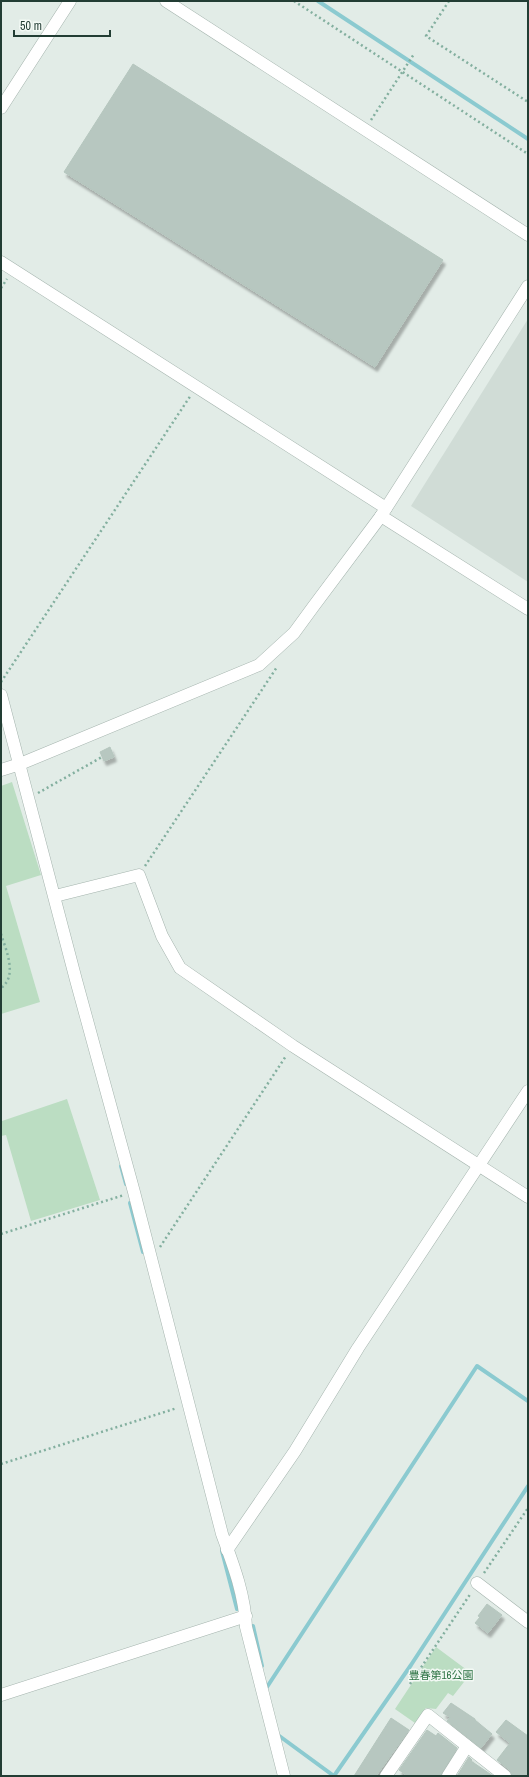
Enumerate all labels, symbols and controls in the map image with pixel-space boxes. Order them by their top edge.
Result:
scale bar [14,12,110,38]
text: 50 m [20,18,42,34]
park label: 豊春第16公園 [408,1668,474,1682]

